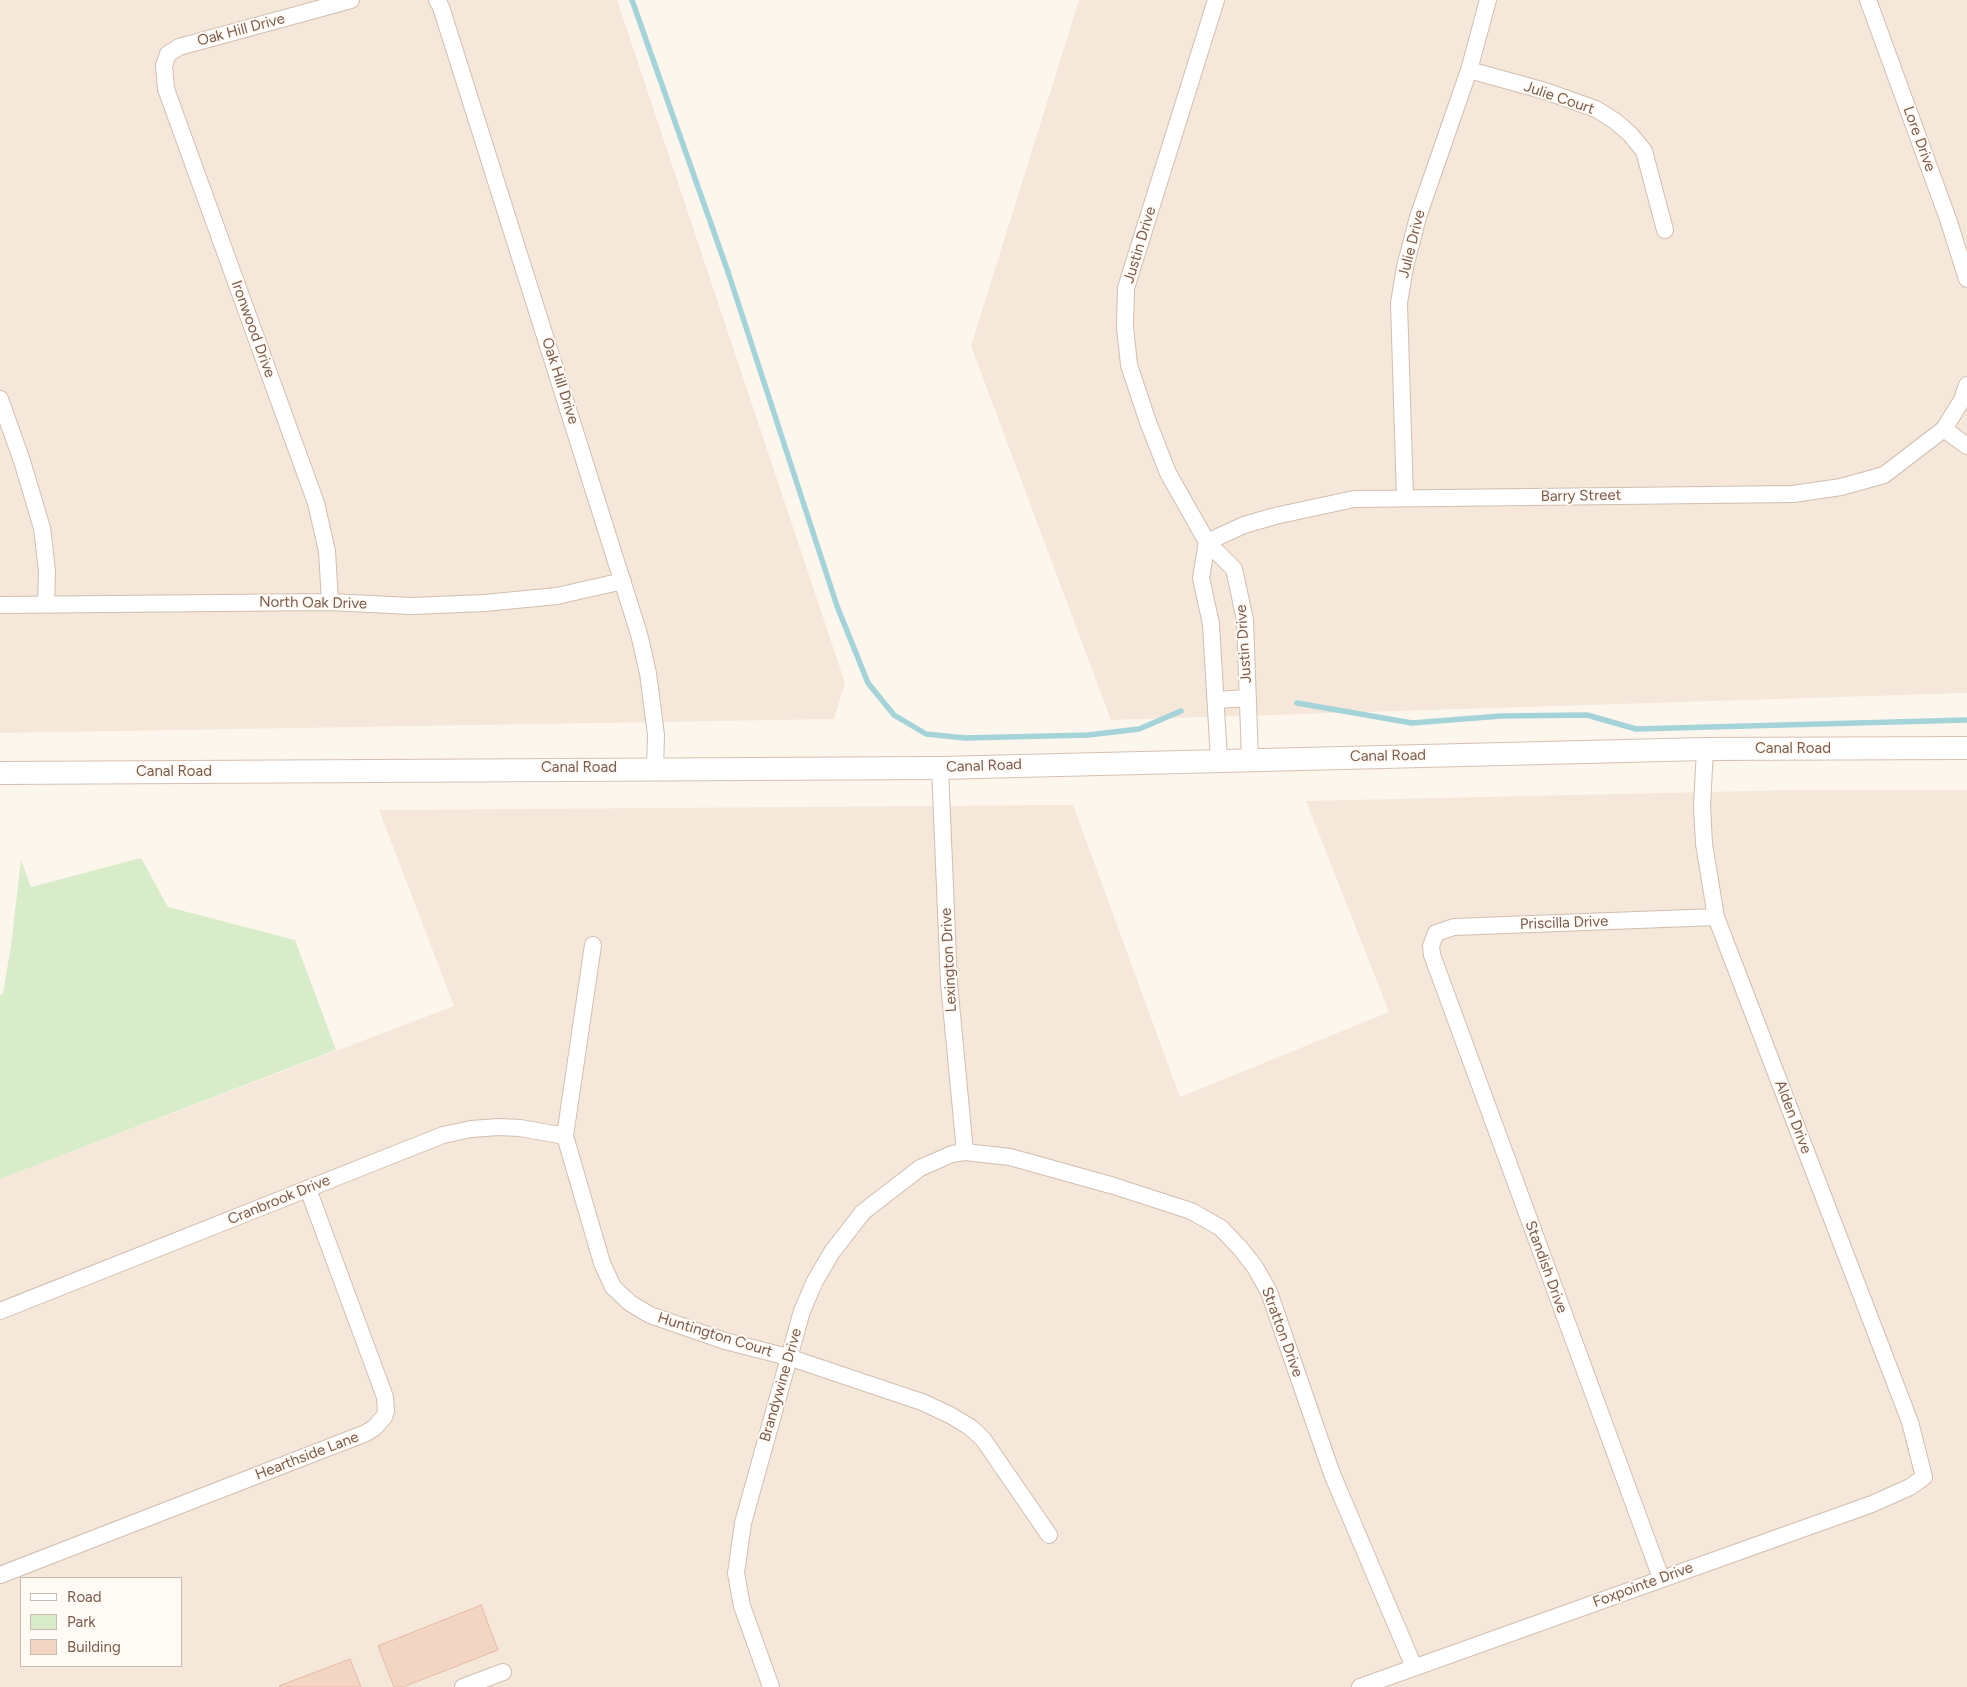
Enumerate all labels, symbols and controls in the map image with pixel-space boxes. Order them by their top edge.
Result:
street label: Oak Hill Drive [195,10,287,50]
street label: Julie Court [1521,78,1597,118]
street label: Lore Drive [1899,104,1939,174]
street label: Justin Drive [1120,205,1160,285]
street label: Julie Drive [1395,208,1429,280]
street label: Ironwood Drive [227,278,279,380]
street label: Oak Hill Drive [538,335,582,427]
street label: Barry Street [1541,486,1621,506]
street label: North Oak Drive [259,593,367,613]
street label: Justin Drive [1232,604,1256,684]
street label: Canal Road [1755,740,1831,758]
street label: Canal Road [1350,746,1426,766]
street label: Canal Road [946,756,1022,776]
street label: Canal Road [541,759,617,777]
street label: Canal Road [136,763,212,781]
street label: Lexington Drive [937,907,961,1013]
street label: Priscilla Drive [1520,912,1608,934]
street label: Alden Drive [1771,1078,1815,1156]
street label: Cranbrook Drive [225,1171,333,1229]
street label: Standish Drive [1521,1218,1571,1316]
street label: Stratton Drive [1257,1285,1307,1379]
street label: Huntington Court [655,1309,775,1361]
street label: Brandywine Drive [756,1326,806,1444]
street label: Hearthside Lane [253,1428,361,1484]
street label: Foxpointe Drive [1590,1559,1696,1611]
legend [20,1577,182,1667]
text: Road [67,1588,102,1606]
text: Park [67,1613,96,1631]
text: Building [67,1638,121,1656]

